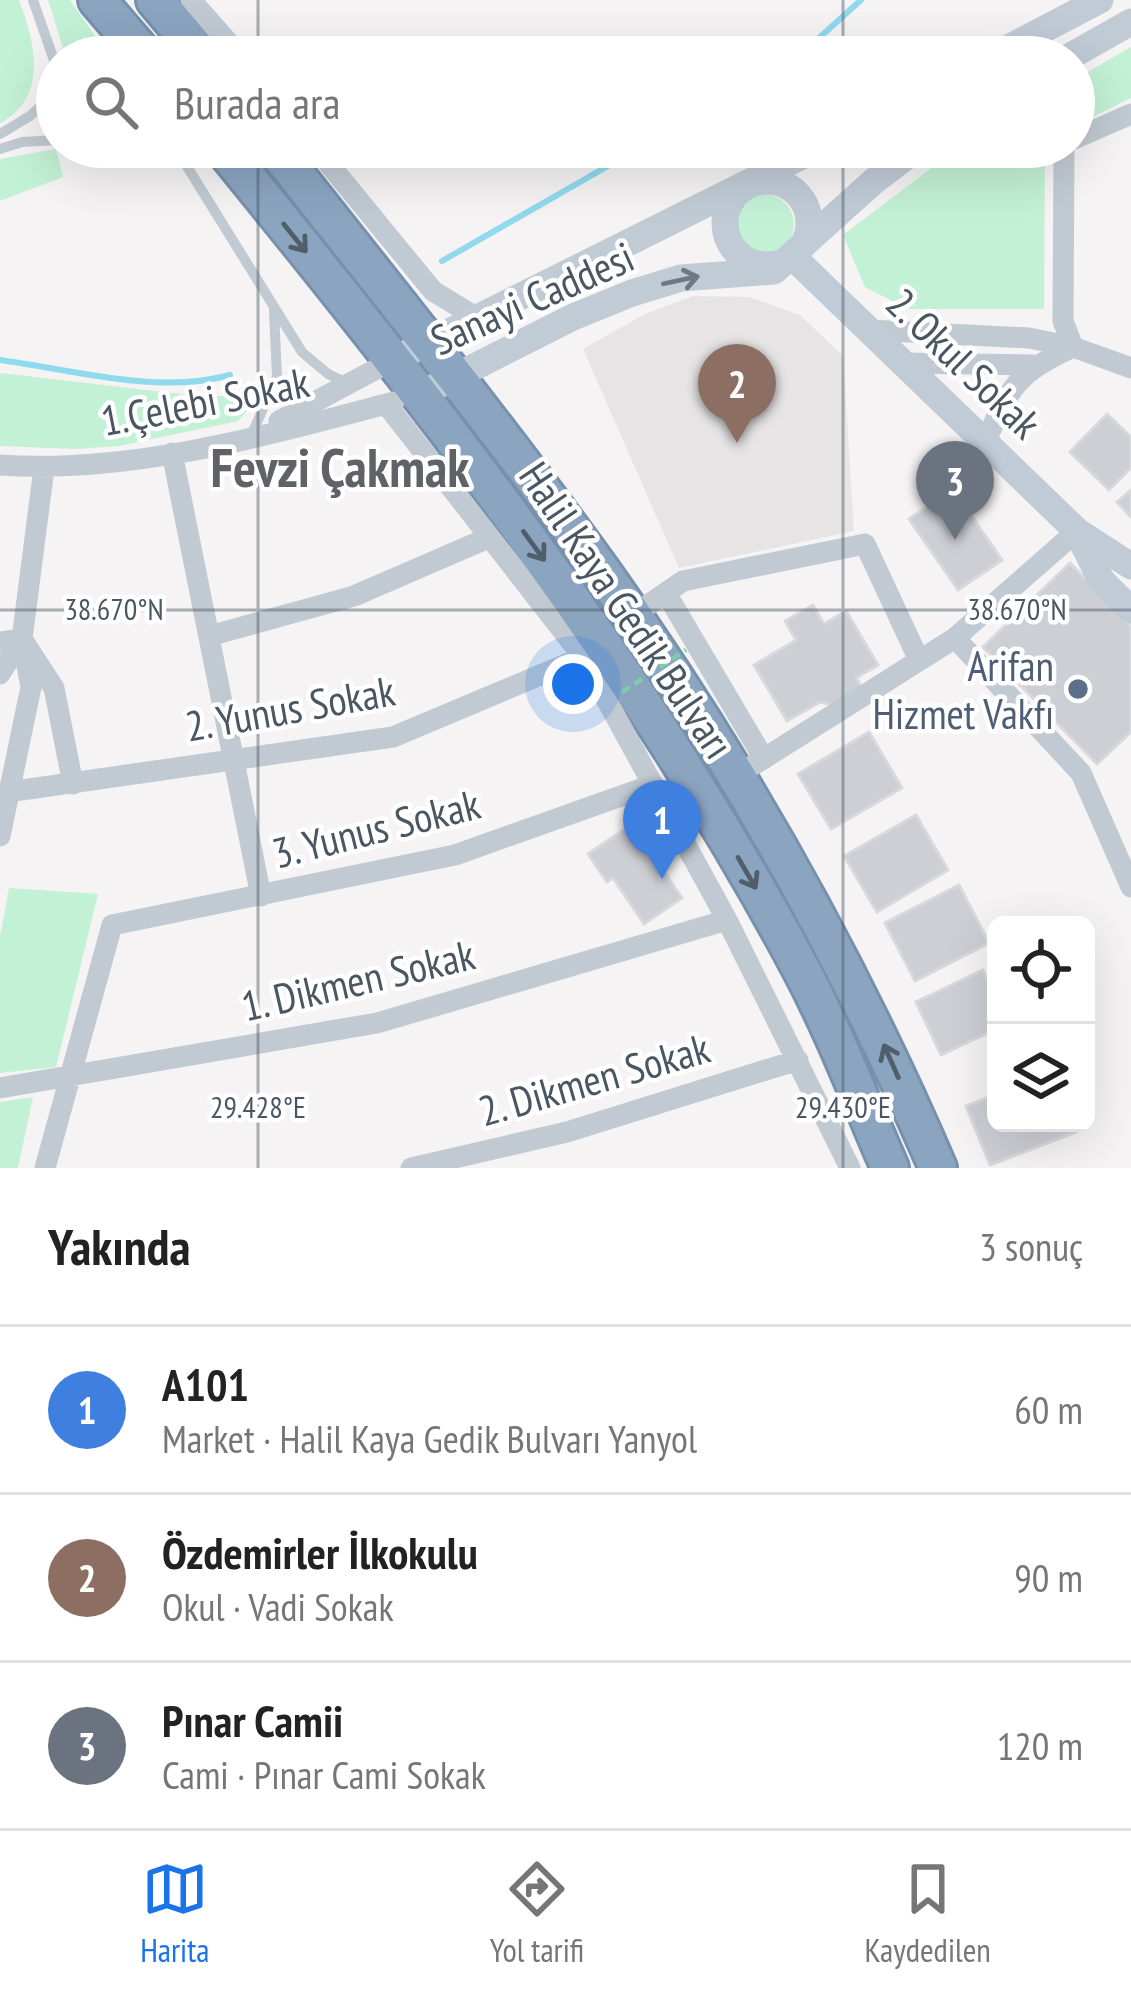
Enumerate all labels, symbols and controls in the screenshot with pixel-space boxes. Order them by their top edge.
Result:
search box [36,36,1095,168]
icon: search [78,69,144,135]
text: Burada ara [174,73,340,131]
one-way arrow [282,221,308,253]
street label: Sanayi Caddesi [422,229,642,367]
one-way arrow [662,268,700,291]
street label: 2. Okul Sokak [875,276,1053,450]
pin: 2 [698,344,776,443]
street label: 1.Çelebi Sokak [96,354,314,448]
district label: Fevzi Çakmak [210,432,470,502]
pin: 3 [916,441,994,540]
street label: Halil Kaya Gedik Bulvarı [507,451,747,769]
one-way arrow [520,530,546,562]
text: 38.670°N [64,589,164,628]
text: 38.670°N [967,589,1067,628]
place label: Arifan Hizmet Vakfı [872,638,1054,741]
your location [543,654,603,714]
street label: 2. Yunus Sokak [181,663,399,753]
marker: Arifan Hizmet Vakfı [1065,676,1091,702]
street label: 3. Yunus Sokak [267,776,485,880]
pin: 1 [623,780,701,879]
one-way arrow [735,855,759,890]
map controls [987,916,1095,1132]
button: locate [987,916,1095,1024]
street label: 1. Dikmen Sokak [236,926,480,1034]
street label: 2. Dikmen Sokak [472,1020,716,1138]
button: layers [987,1024,1095,1132]
one-way arrow [879,1044,901,1080]
text: 29.428°E [210,1087,306,1126]
text: 29.430°E [795,1087,891,1126]
text: Yakında [48,1213,190,1279]
text: 3 sonuç [979,1221,1083,1272]
text: A101 [162,1355,249,1413]
text: 1 [78,1384,96,1435]
text: 60 m [1014,1384,1083,1435]
text: Market · Halil Kaya Gedik Bulvarı Yanyol [162,1413,697,1464]
text: Özdemirler İlkokulu [162,1523,478,1581]
text: 2 [78,1552,96,1603]
text: 90 m [1014,1552,1083,1603]
text: Okul · Vadi Sokak [162,1581,394,1632]
text: Pınar Camii [162,1691,343,1749]
text: 3 [78,1720,96,1771]
text: 120 m [997,1720,1083,1771]
text: Cami · Pınar Cami Sokak [162,1749,486,1800]
tab: Harita [140,1856,210,1971]
tab: Yol tarifi [490,1856,584,1971]
tab: Kaydedilen [864,1856,991,1971]

